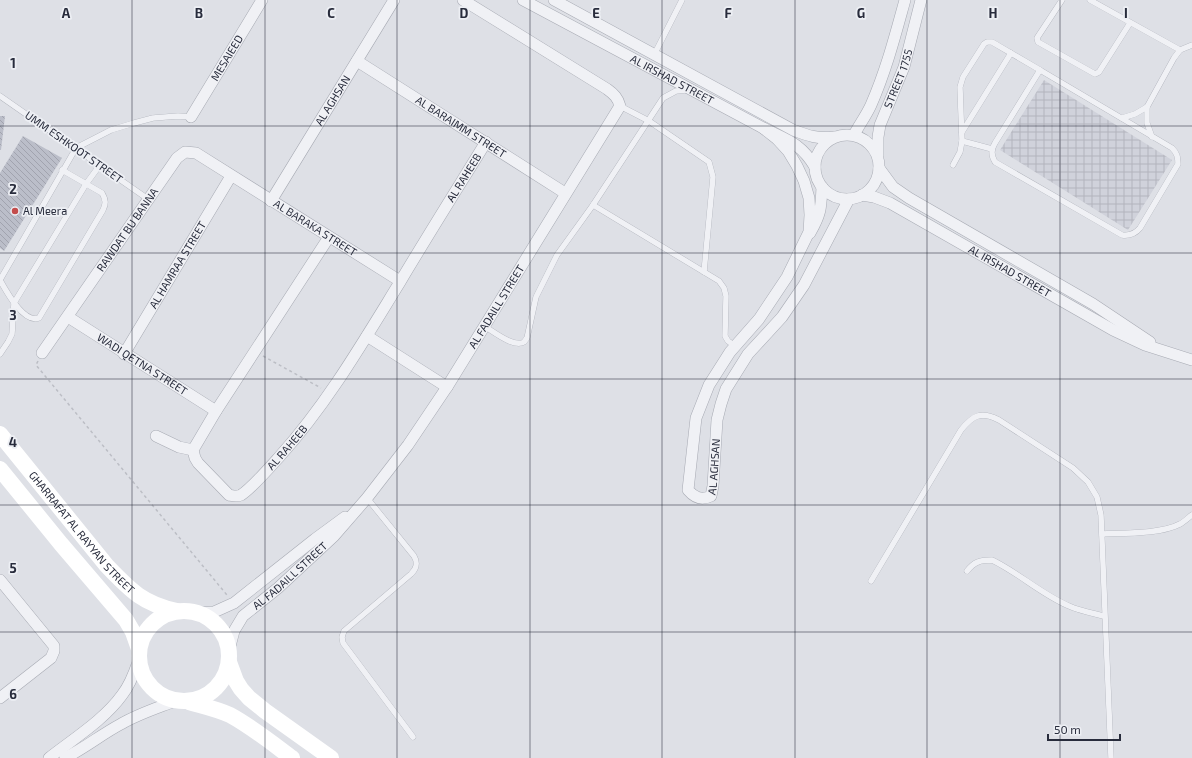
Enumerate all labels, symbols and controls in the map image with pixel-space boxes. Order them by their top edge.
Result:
text: A [62,5,71,21]
text: B [195,5,203,21]
text: C [327,5,335,21]
text: D [460,5,469,21]
text: E [592,5,600,21]
text: F [724,5,732,21]
text: G [857,5,865,21]
text: H [989,5,998,21]
text: I [1124,5,1128,21]
street label: MESAIEED [207,32,245,83]
street label: STREET 1755 [881,48,914,110]
street label: AL IRSHAD STREET [628,52,717,107]
text: 1 [10,55,16,71]
street label: AL AGHSAN [312,73,352,128]
street label: AL BARAIMM STREET [413,93,509,160]
street label: UMM ESHKOOT STREET [23,108,126,186]
street label: AL RAHEEB [443,151,484,204]
text: 2 [9,181,17,197]
street label: RAWDAT BU BANNA [94,185,160,274]
street label: AL BARAKA STREET [272,196,360,259]
place label: Al Meera [23,204,67,217]
marker: Al Meera [10,206,20,216]
street label: AL HAMRAA STREET [146,218,209,311]
street label: AL IRSHAD STREET [966,242,1054,300]
street label: AL FADAILL STREET [465,262,527,350]
text: 3 [9,307,17,323]
street label: WADI QETNA STREET [95,330,191,398]
street label: AL RAHEEB [264,422,310,472]
text: 4 [9,434,17,450]
street label: AL AGHSAN [704,438,722,496]
street label: GHARRAFAT AL RAYYAN STREET [27,468,138,596]
street label: AL FADAILL STREET [250,538,330,612]
text: 5 [9,560,17,576]
text: 6 [9,686,17,702]
scale bar [1048,716,1120,742]
text: 50 m [1054,722,1081,736]

